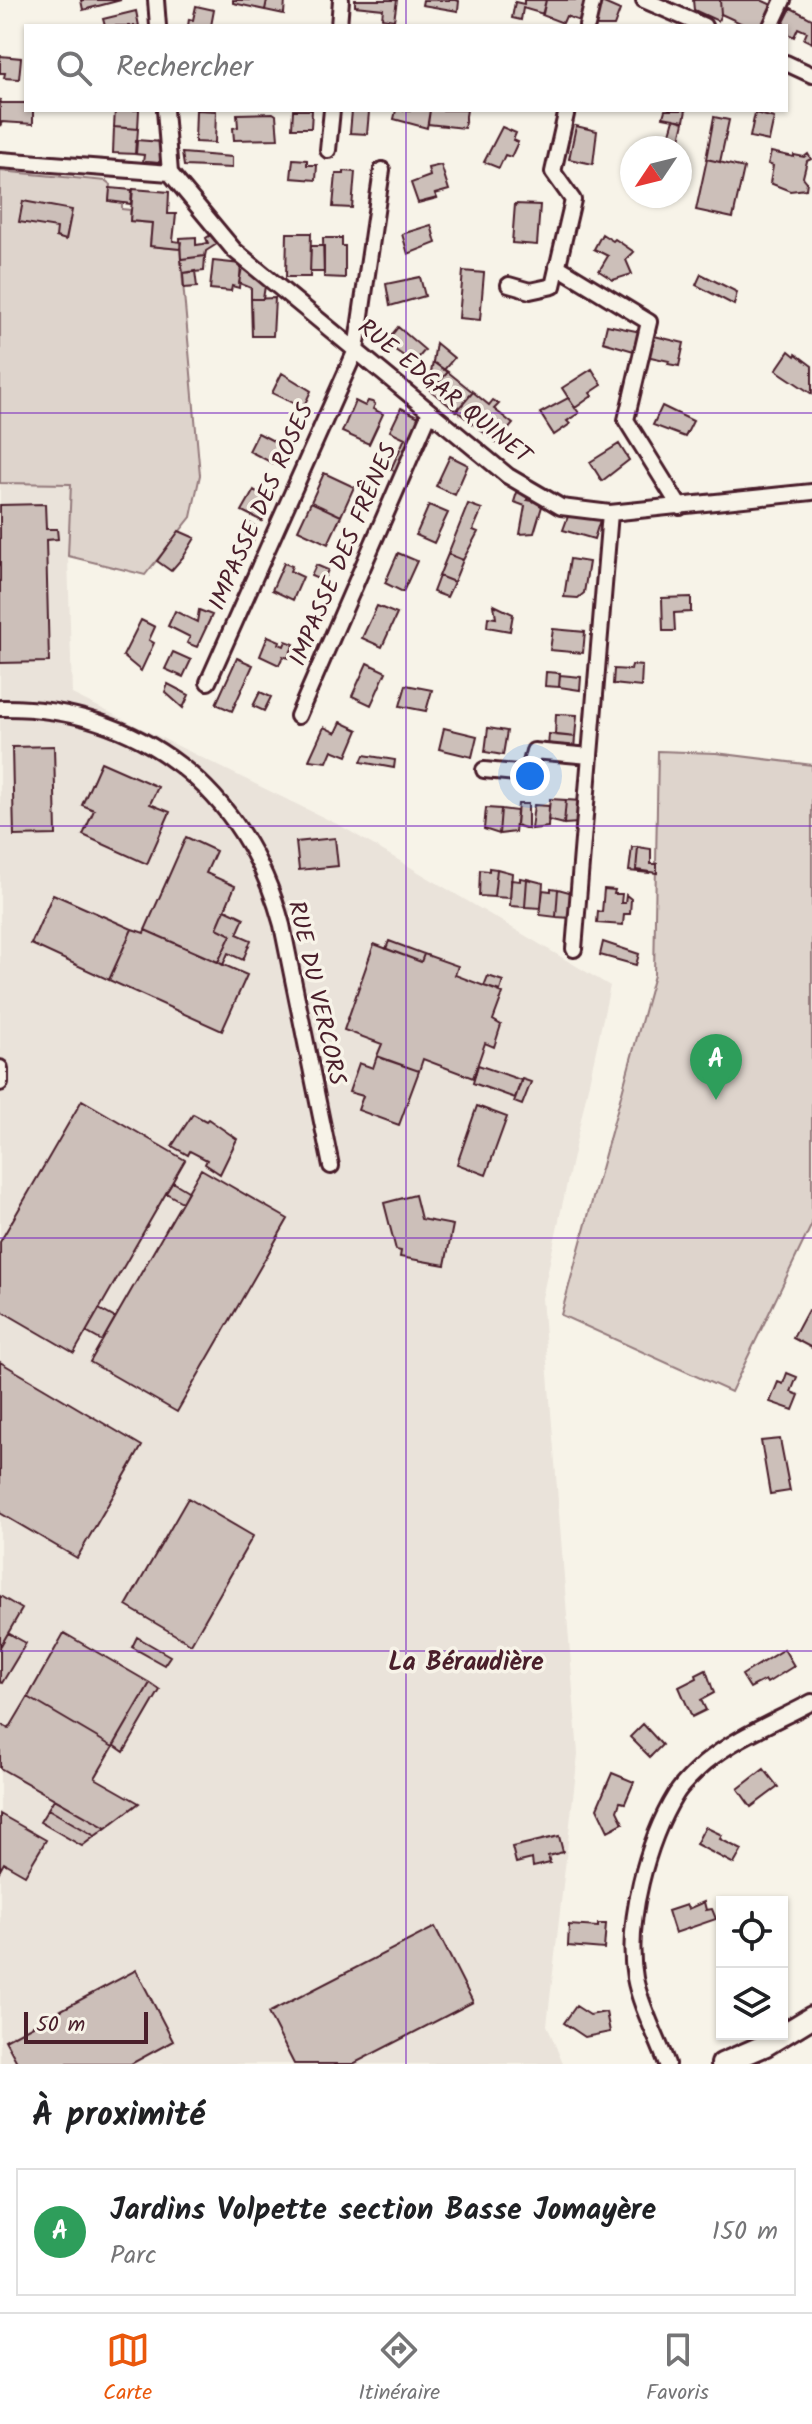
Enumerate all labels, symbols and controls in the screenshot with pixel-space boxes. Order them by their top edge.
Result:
search box [24,24,788,112]
text: Rechercher [116,44,253,92]
icon: search [52,46,96,90]
north arrow [620,136,692,208]
street label: RUE EDGAR QUINET [348,309,541,476]
street label: IMPASSE DES ROSES [199,397,325,617]
street label: IMPASSE DES FRÊNES [279,437,409,672]
your location [510,756,550,796]
street label: RUE DU VERCORS [276,897,356,1089]
pin: A [690,1034,742,1100]
district label: La Béraudière [388,1642,544,1684]
map controls [716,1896,788,2040]
button: locate [716,1896,788,1968]
button: layers [716,1968,788,2040]
scale bar [24,2008,148,2044]
text: 50 m [36,2008,85,2043]
text: À proximité [32,2089,205,2143]
text: Jardins Volpette section Basse Jomayère [110,2187,656,2235]
text: A [52,2211,68,2253]
text: 150 m [712,2211,778,2253]
text: Parc [110,2235,157,2277]
tab: Carte [103,2328,152,2411]
tab: Itinéraire [358,2328,440,2411]
tab: Favoris [646,2328,709,2411]

